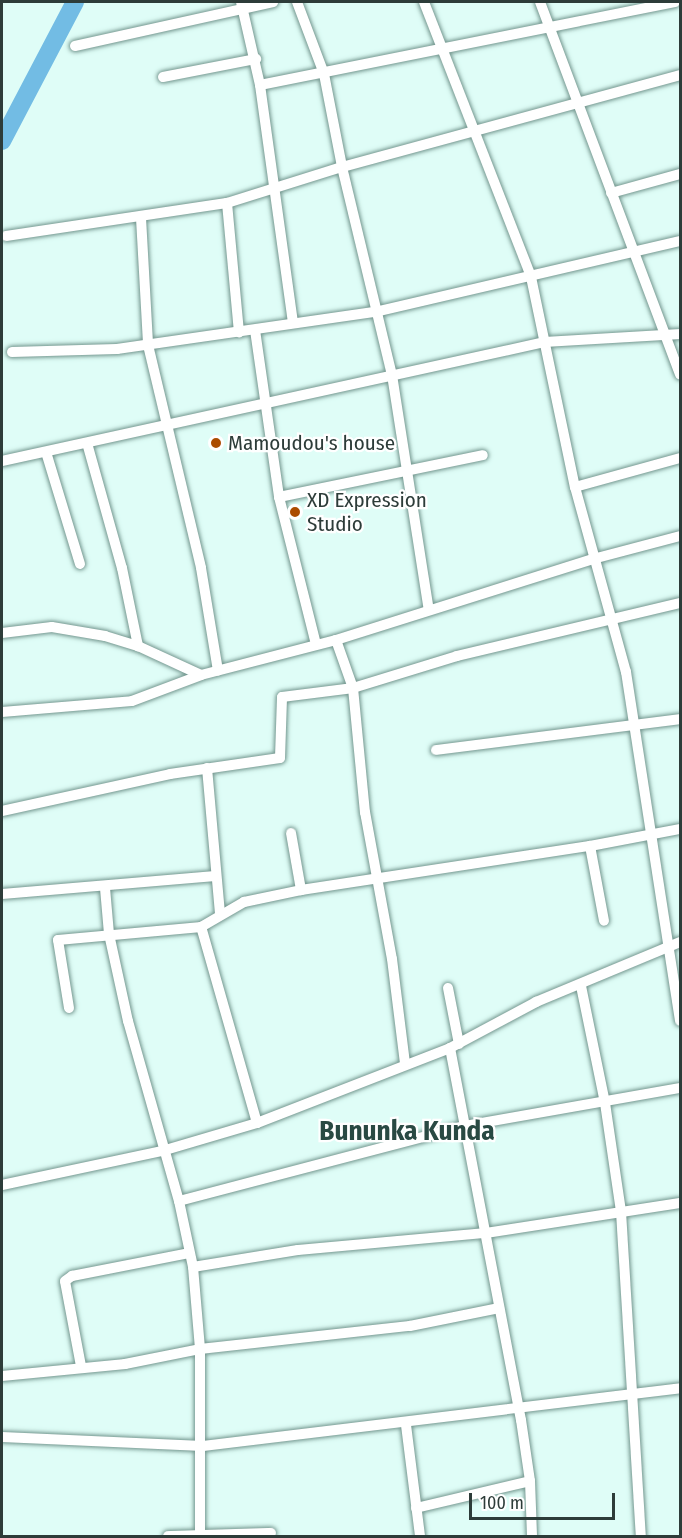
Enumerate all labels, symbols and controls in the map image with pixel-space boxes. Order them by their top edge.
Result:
place label: Mamoudou's house [228,430,395,456]
marker: Mamoudou's house [209,436,223,450]
place label: XD Expression Studio [307,487,427,537]
marker: XD Expression Studio [288,505,302,519]
district label: Bununka Kunda [319,1116,495,1148]
scale bar [472,1481,618,1519]
text: 100 m [480,1492,524,1514]

